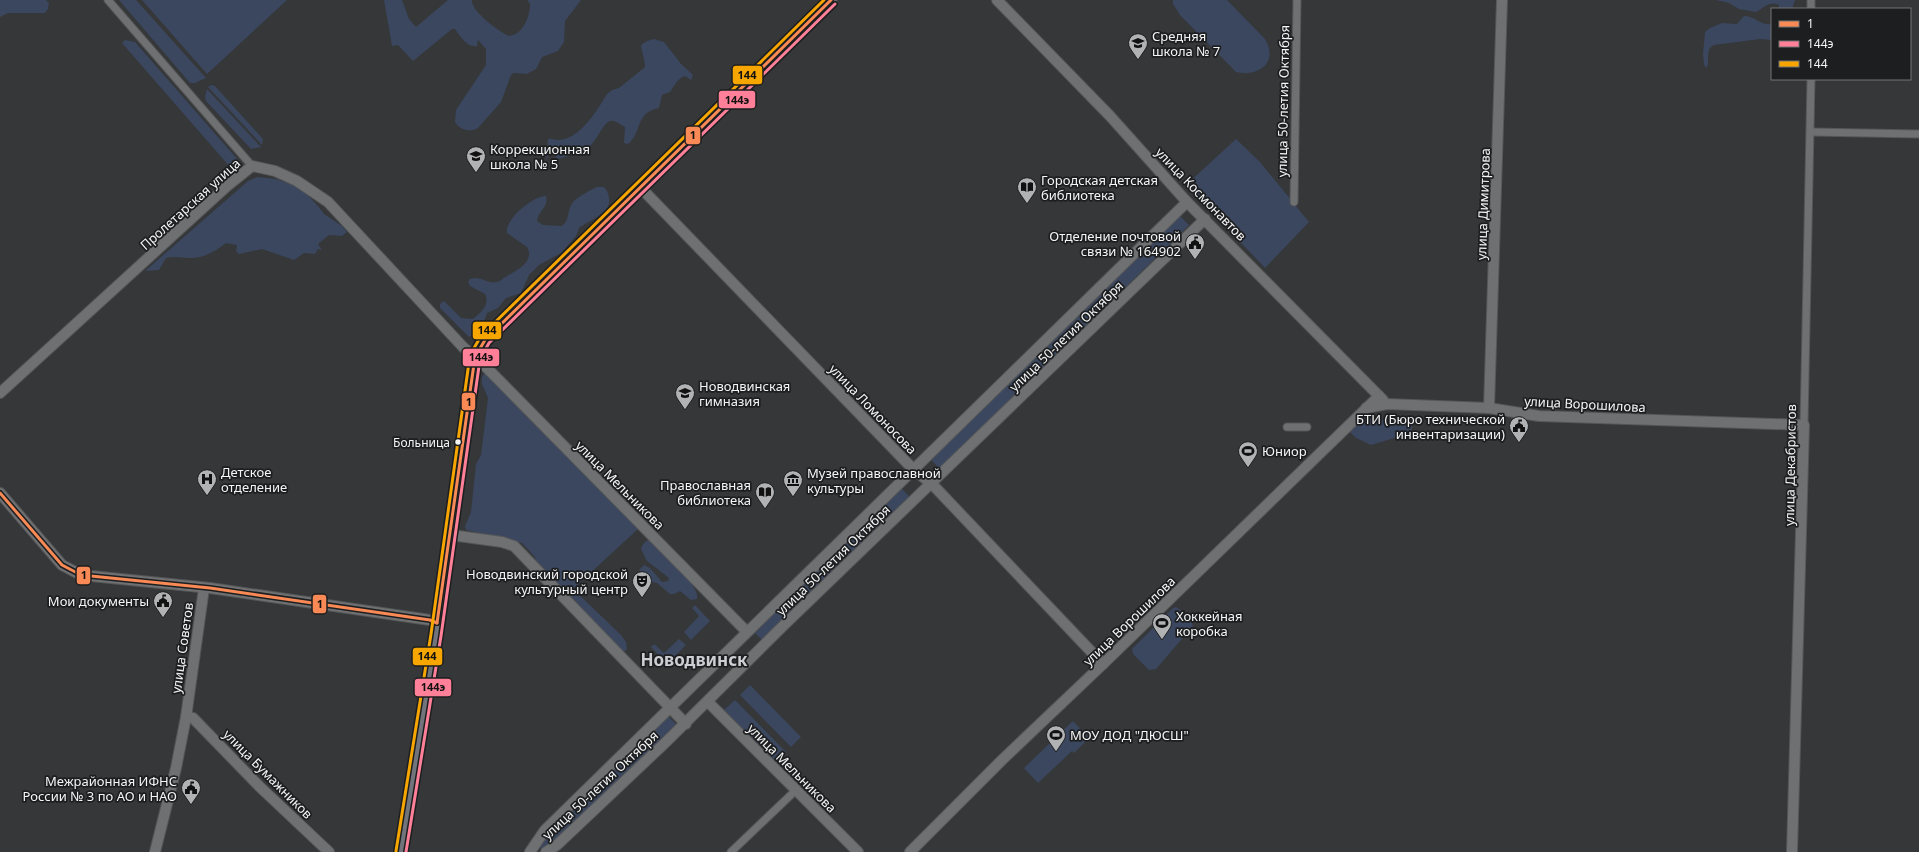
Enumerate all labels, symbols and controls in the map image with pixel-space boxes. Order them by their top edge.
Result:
legend [1771,8,1911,80]
text: 1 [1807,15,1814,32]
street label: улица 50-летия Октября [1273,25,1293,177]
place label: Средняя школа № 7 [1152,27,1220,60]
school or university icon: Средняя школа № 7 [1127,32,1149,60]
text: 144э [1807,35,1834,52]
text: 144 [1807,55,1828,72]
line badge: 144 [732,65,763,85]
text: 144 [738,67,757,82]
line badge: 144э [718,90,756,109]
text: 144э [725,92,750,107]
line badge: 1 [685,126,701,145]
text: 1 [690,127,696,142]
place label: Коррекционная школа № 5 [490,140,590,173]
street label: улица Космонавтов [1152,143,1250,245]
school or university icon: Коррекционная школа № 5 [465,145,487,173]
street label: улица Димитрова [1472,148,1494,260]
street label: Пролетарская улица [136,154,244,254]
place label: Городская детская библиотека [1041,171,1158,204]
library icon: Городская детская библиотека [1016,176,1038,204]
place label: Отделение почтовой связи № 164902 [1049,227,1181,260]
public building icon: Отделение почтовой связи № 164902 [1184,232,1206,260]
street label: улица 50-летия Октября [1005,277,1127,395]
line badge: 144 [472,321,502,340]
text: 144 [478,322,497,337]
line badge: 144э [462,348,500,367]
text: 144э [469,349,494,364]
street label: улица Ломоносова [825,360,921,458]
place label: Новодвинская гимназия [699,377,790,410]
school or university icon: Новодвинская гимназия [674,382,696,410]
line badge: 1 [461,392,476,411]
street label: улица Ворошилова [1524,392,1646,416]
text: 1 [466,394,472,409]
street label: улица Декабристов [1780,404,1800,526]
place label: БТИ (Бюро технической инвентаризации) [1356,410,1505,443]
public building icon: БТИ (Бюро технической инвентаризации) [1508,415,1530,443]
place label: Больница [393,434,450,451]
marker: Больница [453,437,463,447]
street label: улица Мельникова [572,437,668,533]
sports icon: Юниор [1237,440,1259,468]
place label: Юниор [1262,442,1307,460]
place label: Детское отделение [221,463,287,496]
place label: Музей православной культуры [807,464,941,497]
hospital icon: Детское отделение [196,468,218,496]
museum icon: Музей православной культуры [782,469,804,497]
place label: Православная библиотека [660,476,751,509]
library icon: Православная библиотека [754,481,776,509]
street label: улица 50-летия Октября [772,501,894,619]
place label: Новодвинский городской культурный центр [466,565,628,598]
line badge: 1 [76,566,91,585]
text: 1 [81,567,87,582]
theatre icon: Новодвинский городской культурный центр [631,570,653,598]
street label: улица Ворошилова [1079,572,1179,670]
public building icon: Мои документы [152,590,174,618]
place label: Мои документы [48,592,149,610]
line badge: 1 [312,594,327,614]
text: 1 [317,596,323,611]
street label: улица Советов [167,601,197,695]
place label: Хоккейная коробка [1176,607,1243,640]
sports icon: Хоккейная коробка [1151,612,1173,640]
line badge: 144 [412,647,443,666]
text: 144 [418,648,437,663]
district label: Новодвинск [640,648,748,671]
line badge: 144э [414,678,452,697]
text: 144э [421,679,446,694]
street label: улица Мельникова [744,720,840,816]
sports icon: МОУ ДОД "ДЮСШ" [1045,724,1067,752]
street label: улица Бумажников [219,725,317,823]
street label: улица 50-летия Октября [538,726,662,844]
place label: МОУ ДОД "ДЮСШ" [1070,726,1189,744]
place label: Межрайонная ИФНС России № 3 по АО и НАО [23,772,177,805]
public building icon: Межрайонная ИФНС России № 3 по АО и НАО [180,777,202,805]

